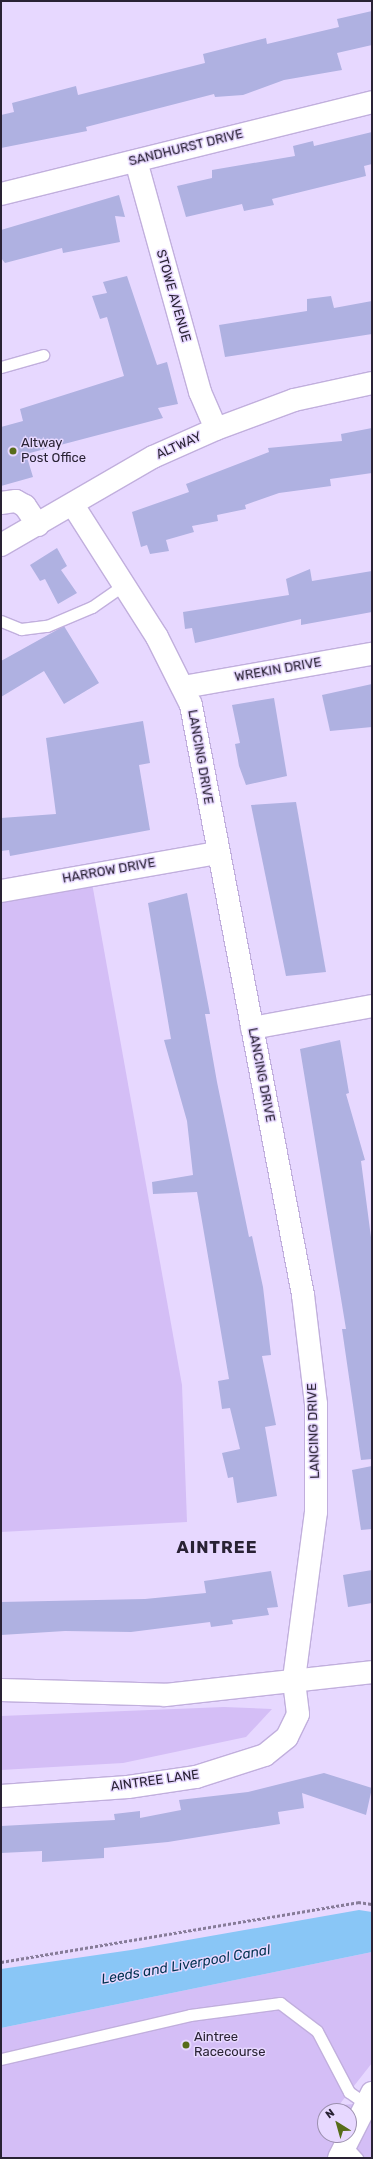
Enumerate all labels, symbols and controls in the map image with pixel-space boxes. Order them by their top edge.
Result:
street label: SANDHURST DRIVE [127,126,245,170]
street label: STOWE AVENUE [152,248,194,344]
street label: ALTWAY [154,429,204,463]
place label: Altway Post Office [21,436,86,467]
marker: Altway Post Office [8,446,18,456]
street label: WREKIN DRIVE [233,655,323,685]
street label: LANCING DRIVE [184,708,216,806]
street label: HARROW DRIVE [61,855,157,887]
street label: LANCING DRIVE [244,1027,278,1123]
street label: LANCING DRIVE [305,1383,323,1479]
district label: AINTREE [176,1538,258,1558]
street label: AINTREE LANE [110,1767,200,1795]
water label: Leeds and Liverpool Canal [100,1942,272,1988]
place label: Aintree Racecourse [194,2030,265,2061]
marker: Aintree Racecourse [181,2040,191,2050]
north arrow [317,2103,357,2143]
text: N [323,2106,337,2121]

